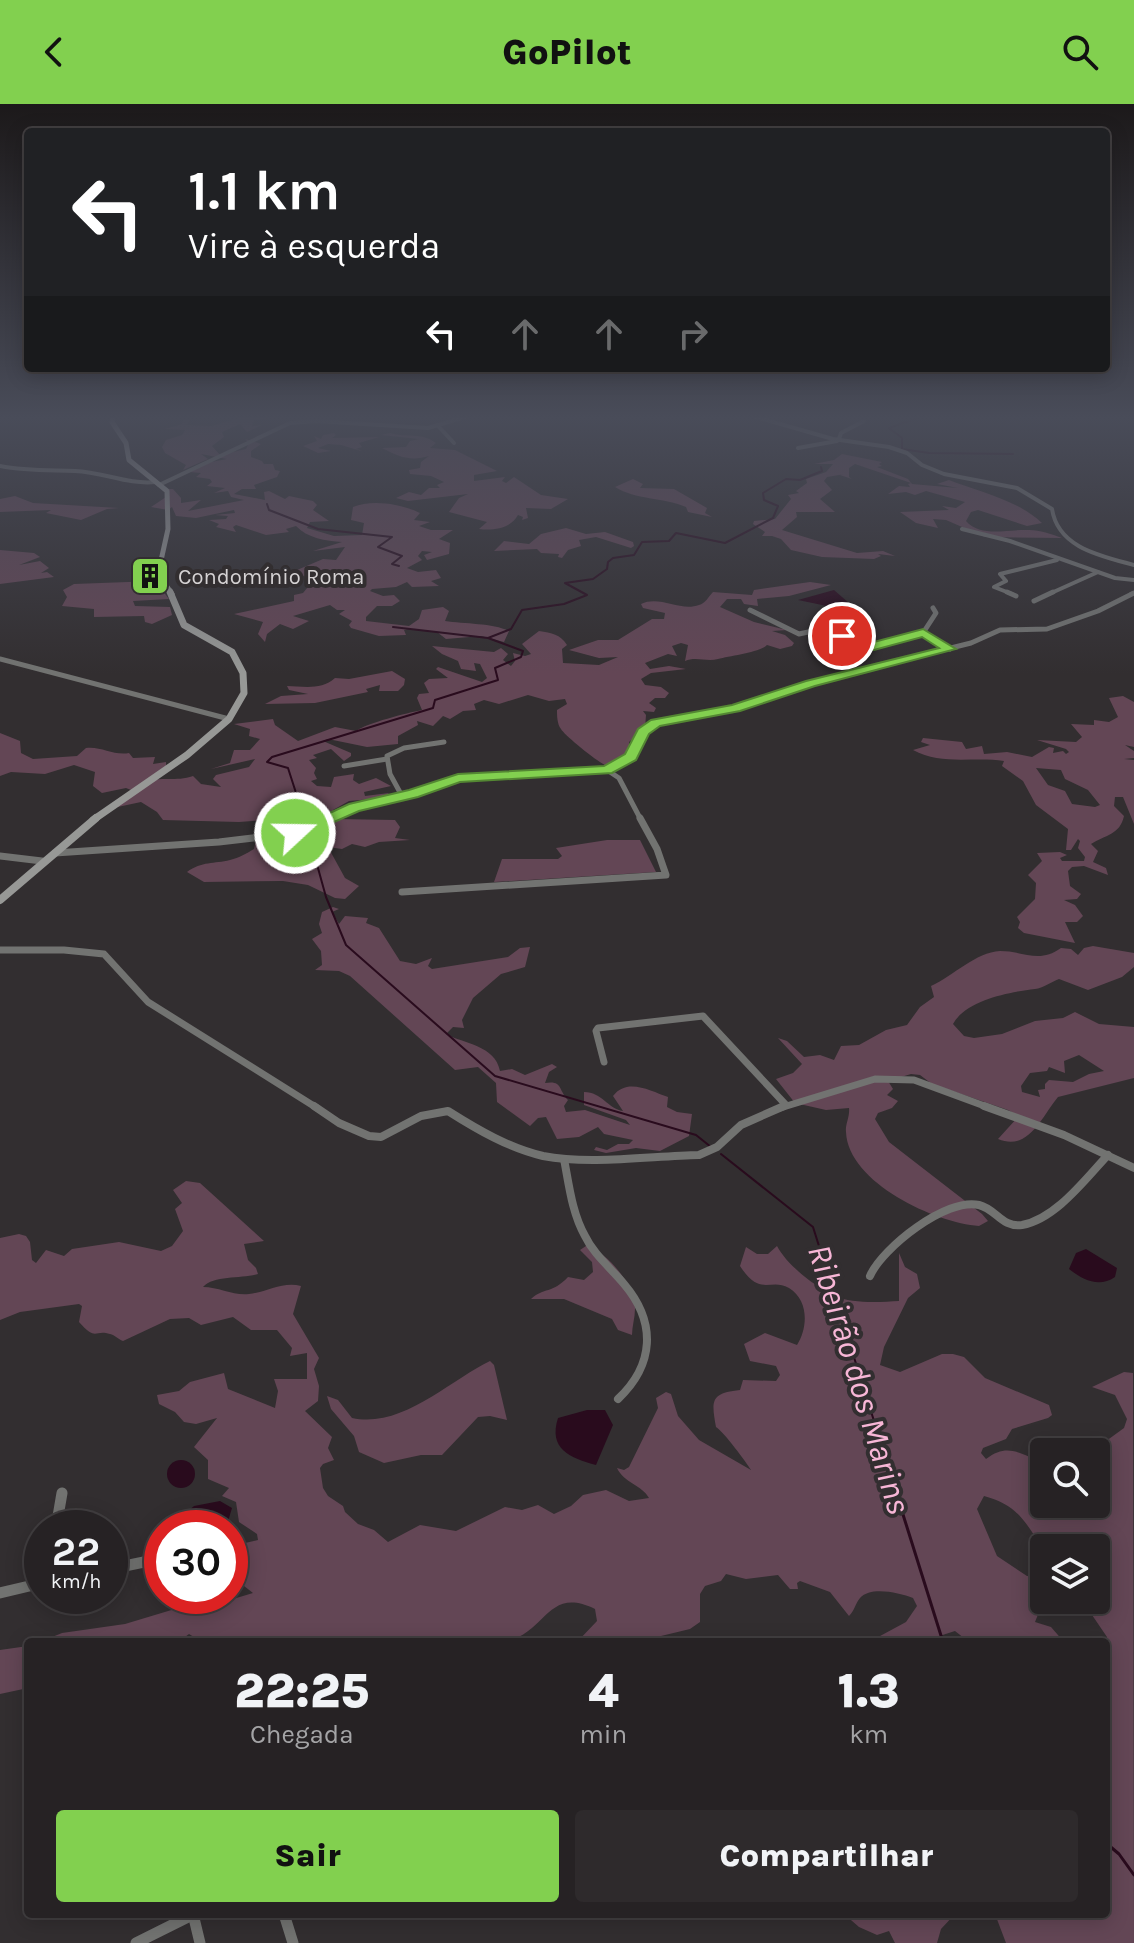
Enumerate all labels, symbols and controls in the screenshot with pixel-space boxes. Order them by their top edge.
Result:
icon: back [32,30,76,74]
icon: search [1058,30,1102,74]
text: GoPilot [502,31,632,73]
text: 1.1 km [188,158,340,223]
icon: left [56,160,160,264]
text: Vire à esquerda [188,225,440,267]
icon: left [419,312,463,356]
icon: ahead [503,312,547,356]
icon: ahead [587,312,631,356]
icon: right [671,312,715,356]
building icon: Condomínio Roma [129,555,171,597]
place label: Condomínio Roma [178,564,364,590]
pin [808,602,876,670]
icon: arrive [820,614,864,658]
position arrow [253,791,337,875]
water label: Ribeirão dos Marins [799,1239,919,1519]
map controls [1030,1438,1110,1614]
button: search [1030,1438,1110,1518]
speed limit sign: 30 [144,1510,248,1614]
text: 22 [52,1528,100,1575]
button: layers [1030,1534,1110,1614]
text: km/h [51,1570,101,1593]
text: 22:25 [234,1663,369,1719]
text: 4 [588,1663,619,1719]
text: 1.3 [838,1663,900,1719]
text: Chegada [250,1719,354,1750]
text: min [579,1719,627,1750]
text: km [849,1719,888,1750]
button: Sair [56,1810,559,1902]
button: Compartilhar [575,1810,1078,1902]

